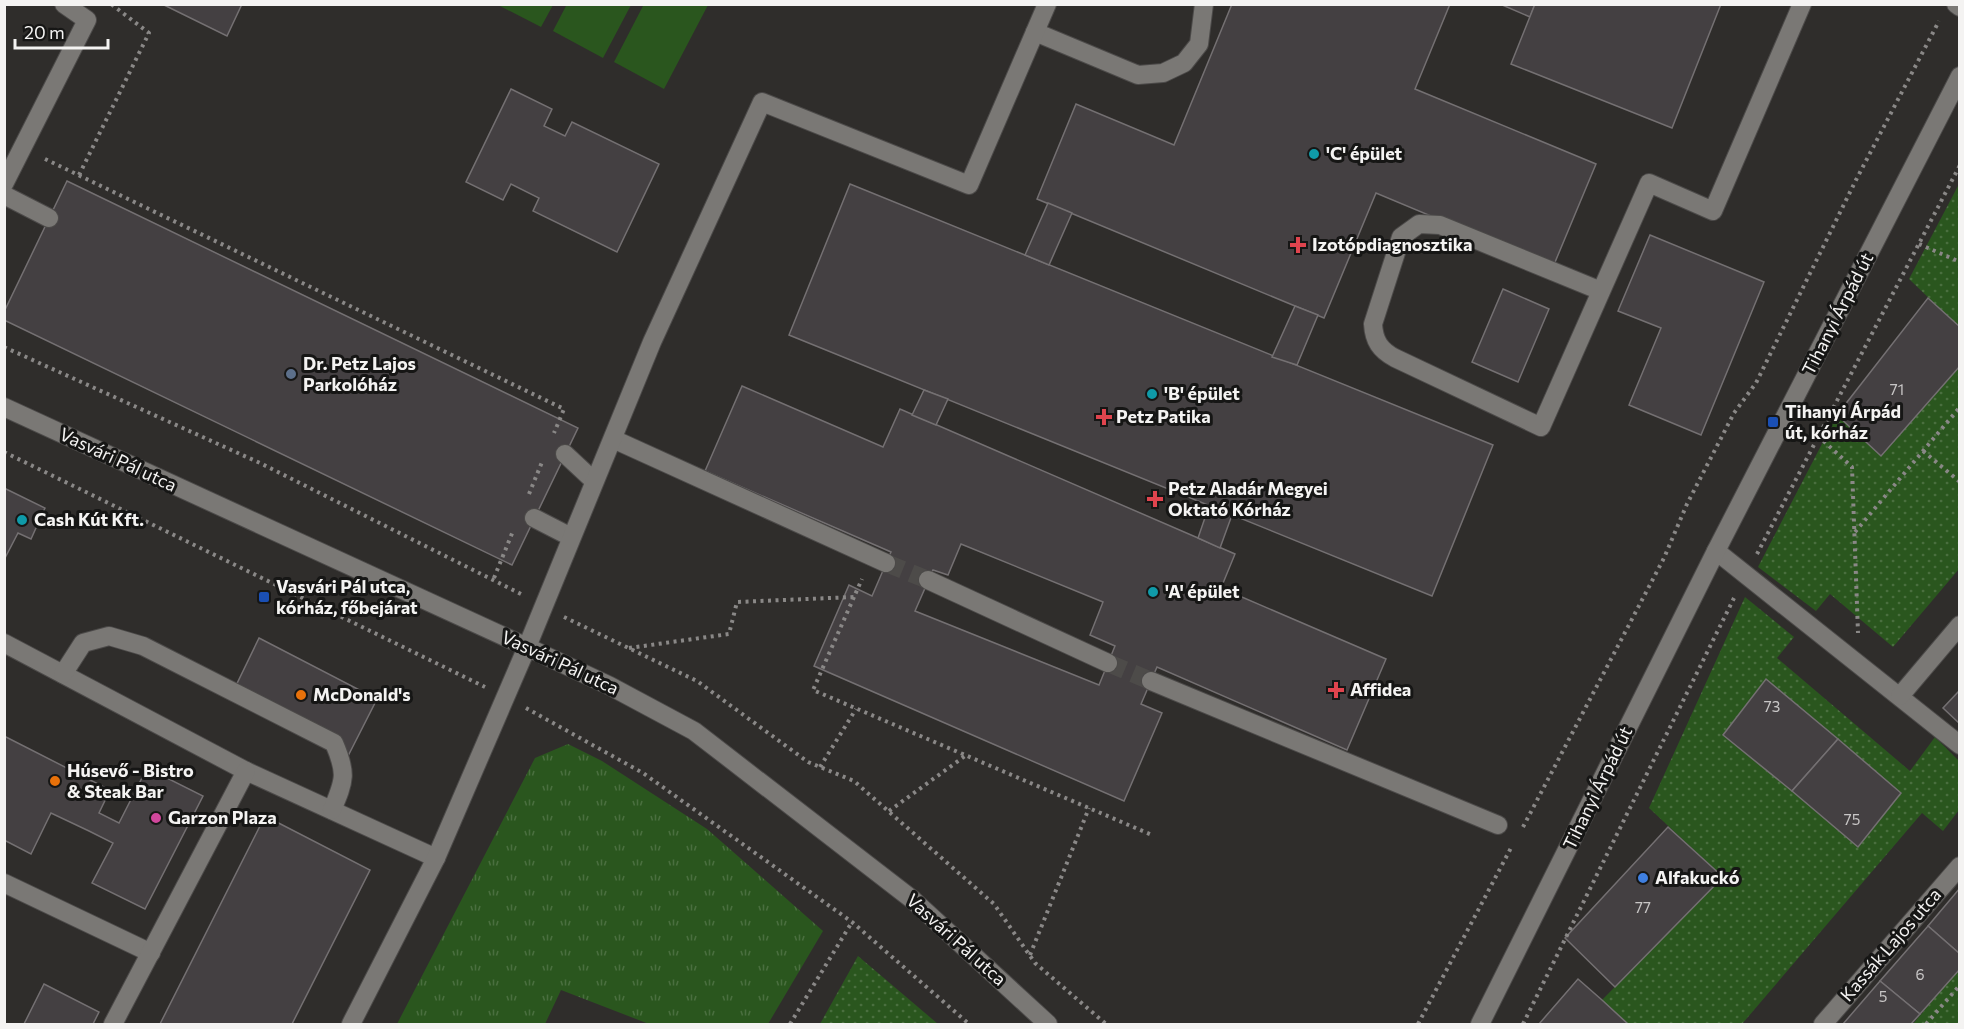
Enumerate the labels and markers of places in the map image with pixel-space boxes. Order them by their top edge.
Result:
place label: 'C' épület [1326,142,1403,164]
marker: 'C' épület [1307,147,1321,161]
place label: Izotópdiagnosztika [1312,233,1473,255]
marker: Izotópdiagnosztika [1289,236,1307,254]
place label: Dr. Petz Lajos Parkolóház [303,352,416,395]
marker: Dr. Petz Lajos Parkolóház [284,367,298,381]
place label: 'B' épület [1164,382,1240,404]
marker: 'B' épület [1145,387,1159,401]
place label: Tihanyi Árpád út, kórház [1785,400,1901,443]
place label: Petz Patika [1116,405,1211,427]
marker: Petz Patika [1097,410,1111,424]
marker: Tihanyi Árpád út, kórház [1766,415,1780,429]
place label: Petz Aladár Megyei Oktató Kórház [1168,477,1328,520]
marker: Petz Aladár Megyei Oktató Kórház [1146,490,1164,508]
place label: Cash Kút Kft. [34,508,144,530]
marker: Cash Kút Kft. [15,513,29,527]
place label: Vasvári Pál utca, kórház, főbejárat [276,575,418,618]
place label: 'A' épület [1165,580,1240,602]
marker: 'A' épület [1146,585,1160,599]
marker: Vasvári Pál utca, kórház, főbejárat [257,590,271,604]
place label: Affidea [1350,678,1411,700]
marker: Affidea [1327,681,1345,699]
place label: McDonald's [313,683,411,705]
marker: McDonald's [294,688,308,702]
place label: Húsevő - Bistro & Steak Bar [67,759,194,802]
marker: Húsevő - Bistro & Steak Bar [48,774,62,788]
place label: Garzon Plaza [168,806,277,828]
marker: Garzon Plaza [149,811,163,825]
place label: Alfakuckó [1655,866,1740,888]
marker: Alfakuckó [1636,871,1650,885]

